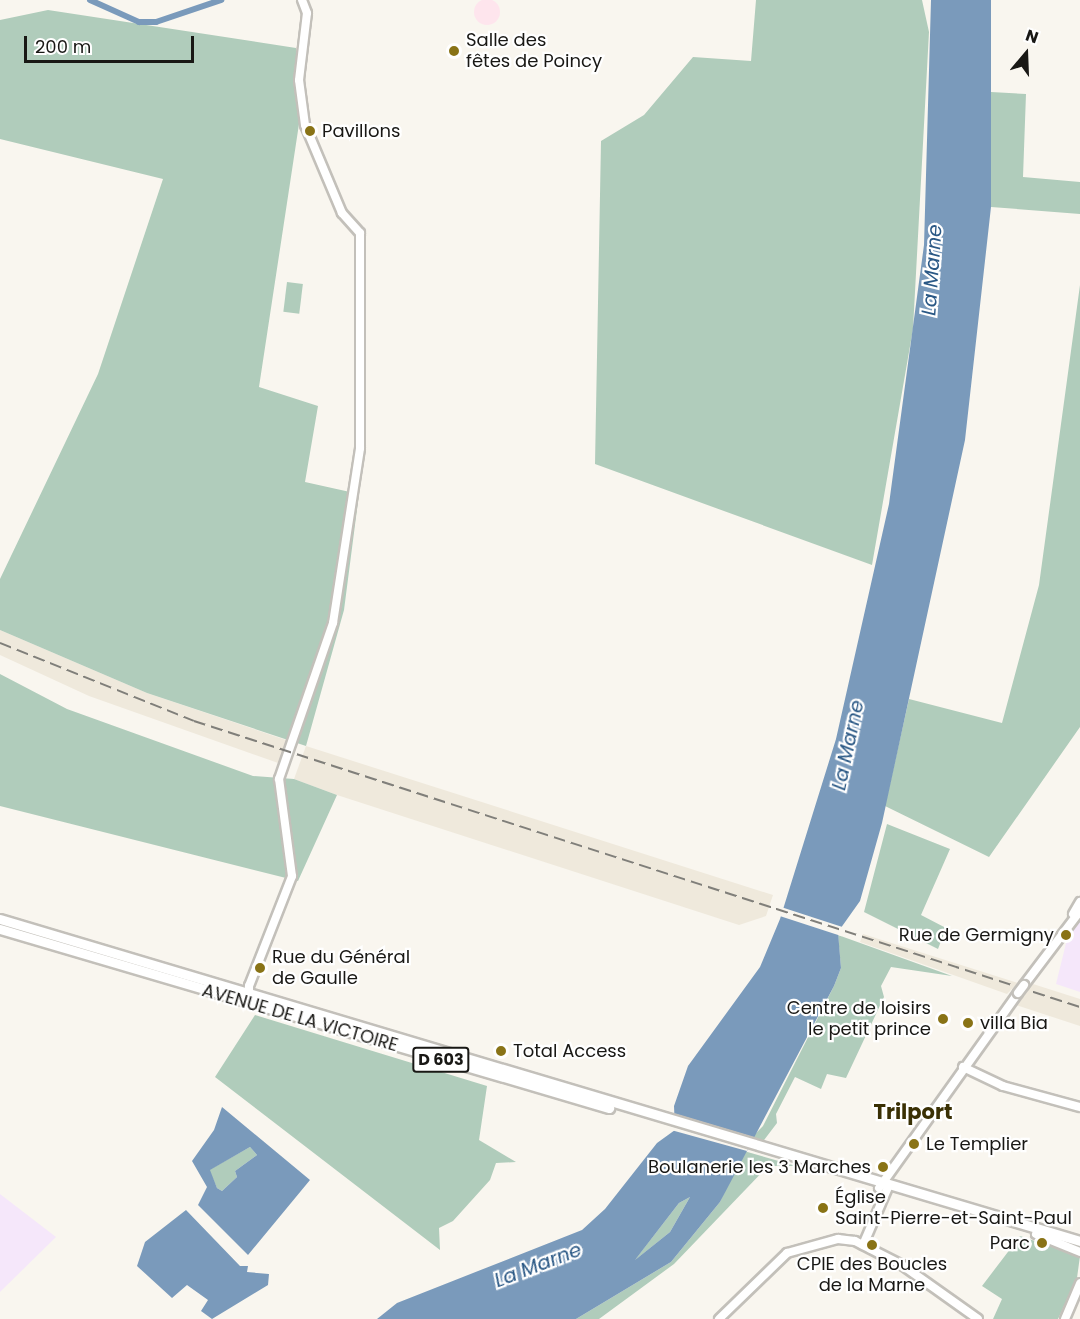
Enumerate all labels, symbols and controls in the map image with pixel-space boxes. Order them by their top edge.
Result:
scale bar [27,24,196,62]
north arrow [996,24,1056,84]
text: N [1023,24,1041,49]
place label: Salle des fêtes de Poincy [466,30,602,72]
text: 200 m [35,34,91,59]
marker: Salle des fêtes de Poincy [447,44,461,58]
place label: Pavillons [322,120,400,142]
marker: Pavillons [303,124,317,138]
water label: La Marne [917,224,947,316]
water label: La Marne [827,698,869,792]
place label: Rue de Germigny [899,924,1054,946]
marker: Rue de Germigny [1059,928,1073,942]
place label: Rue du Général de Gaulle [272,947,410,990]
marker: Rue du Général de Gaulle [253,961,267,975]
street label: AVENUE DE LA VICTOIRE [200,980,400,1056]
place label: Centre de loisirs le petit prince [787,998,931,1040]
marker: Centre de loisirs le petit prince [936,1012,950,1026]
place label: villa Bia [980,1012,1048,1034]
marker: villa Bia [961,1016,975,1030]
place label: Total Access [513,1040,626,1062]
marker: Total Access [494,1044,508,1058]
road number: D 603 [411,1047,471,1073]
district label: Trilport [874,1099,952,1125]
place label: Le Templier [926,1133,1028,1155]
marker: Le Templier [907,1137,921,1151]
place label: Boulanerie les 3 Marches [648,1156,871,1178]
marker: Boulanerie les 3 Marches [876,1160,890,1174]
place label: Église Saint-Pierre-et-Saint-Paul [835,1187,1072,1230]
marker: Église Saint-Pierre-et-Saint-Paul [816,1201,830,1215]
place label: Parc [990,1232,1030,1254]
marker: Parc [1035,1236,1049,1250]
water label: La Marne [491,1237,585,1293]
marker: CPIE des Boucles de la Marne [865,1238,879,1252]
place label: CPIE des Boucles de la Marne [797,1254,947,1296]

